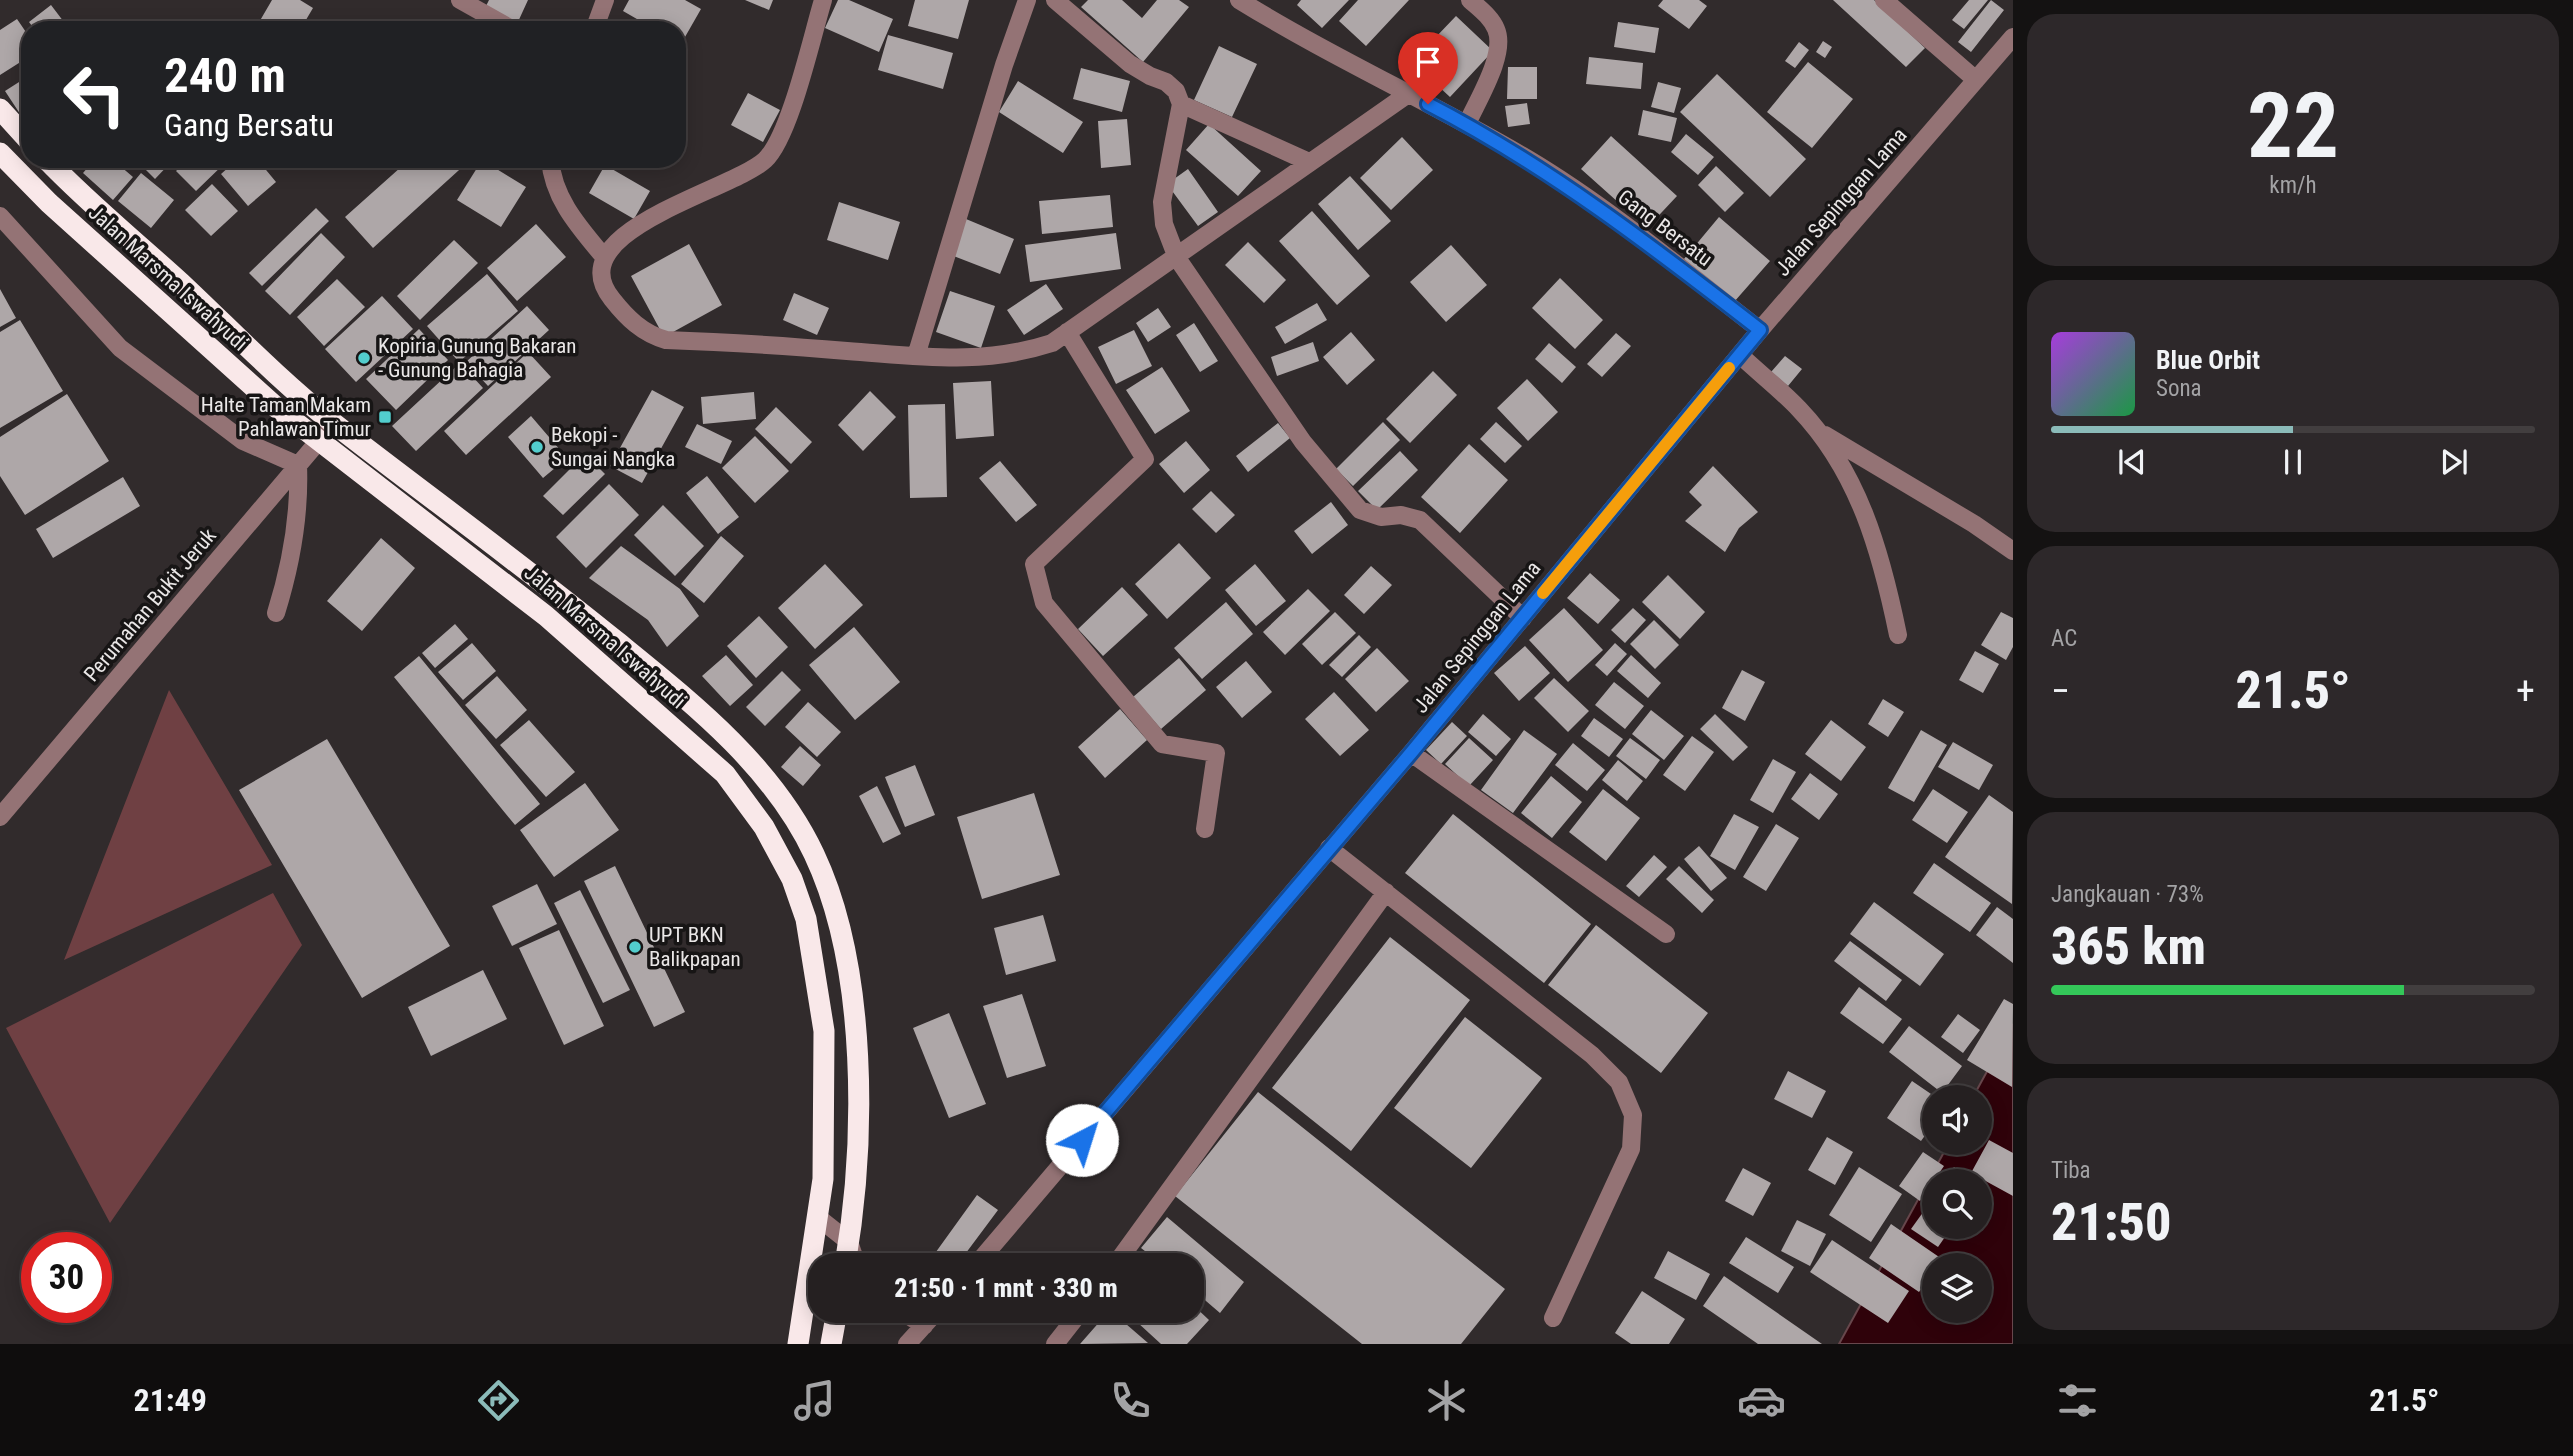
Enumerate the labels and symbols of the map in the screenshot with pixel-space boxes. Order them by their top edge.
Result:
pin [1398,32,1458,104]
street label: Jalan Sepinggan Lama [1770,123,1912,281]
street label: Gang Bersatu [1613,185,1717,271]
street label: Jalan Marsma Iswahyudi [84,200,252,356]
place label: Kopiria Gunung Bakaran - Gunung Bahagia [378,334,577,382]
marker: Kopiria Gunung Bakaran - Gunung Bahagia [356,350,372,366]
place label: Halte Taman Makam Pahlawan Timur [201,393,371,441]
marker: Halte Taman Makam Pahlawan Timur [377,409,393,425]
place label: Bekopi - Sungai Nangka [551,423,675,471]
marker: Bekopi - Sungai Nangka [529,439,545,455]
street label: Perumahan Bukit Jeruk [79,523,221,686]
street label: Jalan Sepinggan Lama [1409,556,1545,718]
street label: Jalan Marsma Iswahyudi [520,561,690,713]
place label: UPT BKN Balikpapan [649,923,741,971]
marker: UPT BKN Balikpapan [627,939,643,955]
position arrow [1045,1103,1119,1177]
speed limit sign: 30 [21,1232,112,1323]

